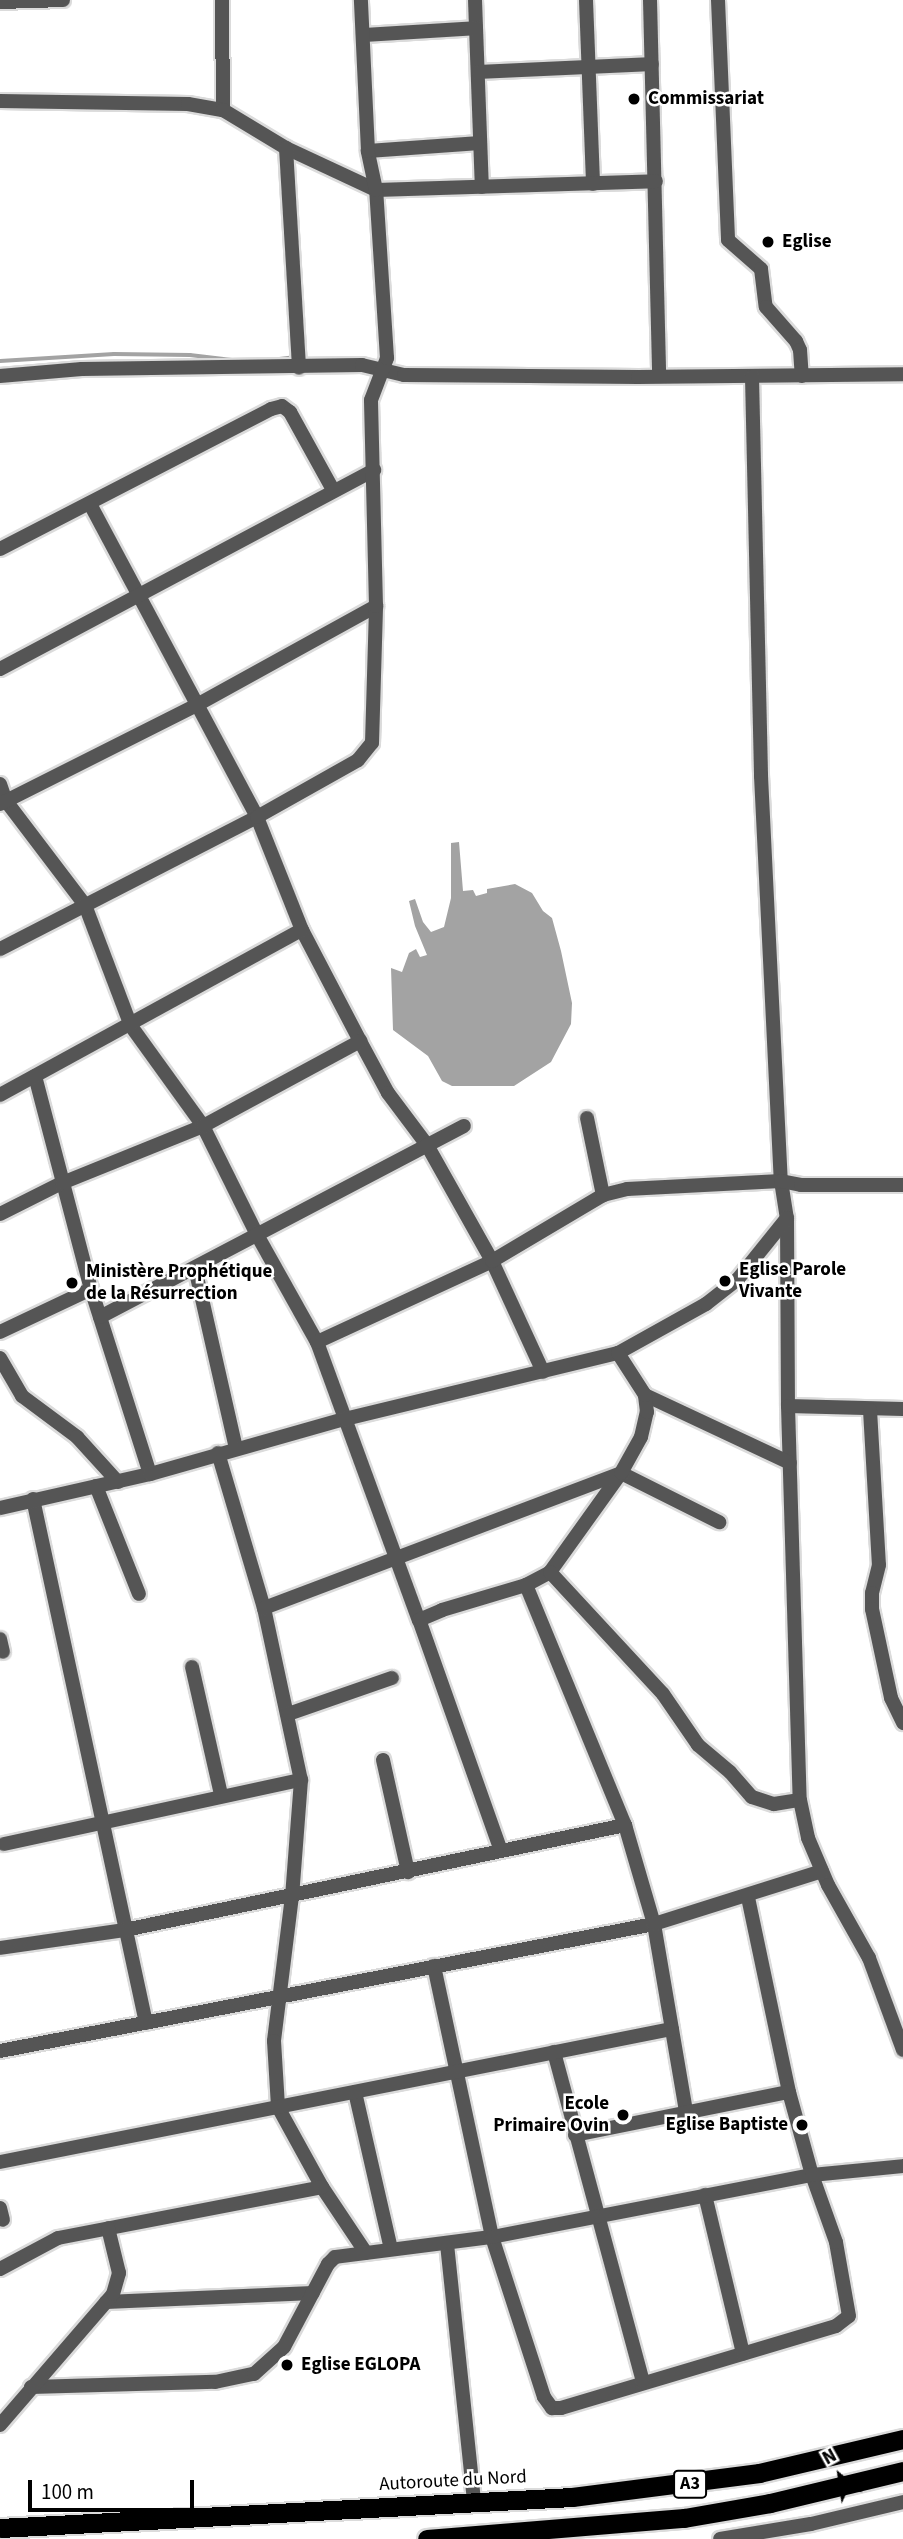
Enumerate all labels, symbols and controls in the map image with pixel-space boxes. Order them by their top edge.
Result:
place label: Commissariat [648,88,764,110]
marker: Commissariat [626,91,642,107]
place label: Eglise [782,231,831,253]
marker: Eglise [760,234,776,250]
place label: Eglise Parole Vivante [739,1259,846,1303]
place label: Ministère Prophétique de la Résurrection [86,1261,272,1305]
marker: Eglise Parole Vivante [717,1273,733,1289]
marker: Ministère Prophétique de la Résurrection [64,1275,80,1291]
place label: Ecole Primaire Ovin [493,2093,609,2137]
marker: Ecole Primaire Ovin [615,2107,631,2123]
place label: Eglise Baptiste [665,2114,788,2136]
marker: Eglise Baptiste [794,2117,810,2133]
place label: Eglise EGLOPA [301,2354,420,2376]
marker: Eglise EGLOPA [279,2357,295,2373]
north arrow [805,2441,875,2511]
text: N [817,2442,842,2472]
scale bar [32,2466,198,2510]
street label: Autoroute du Nord [379,2466,527,2496]
road number: A3 [672,2470,708,2498]
text: 100 m [41,2477,94,2507]

